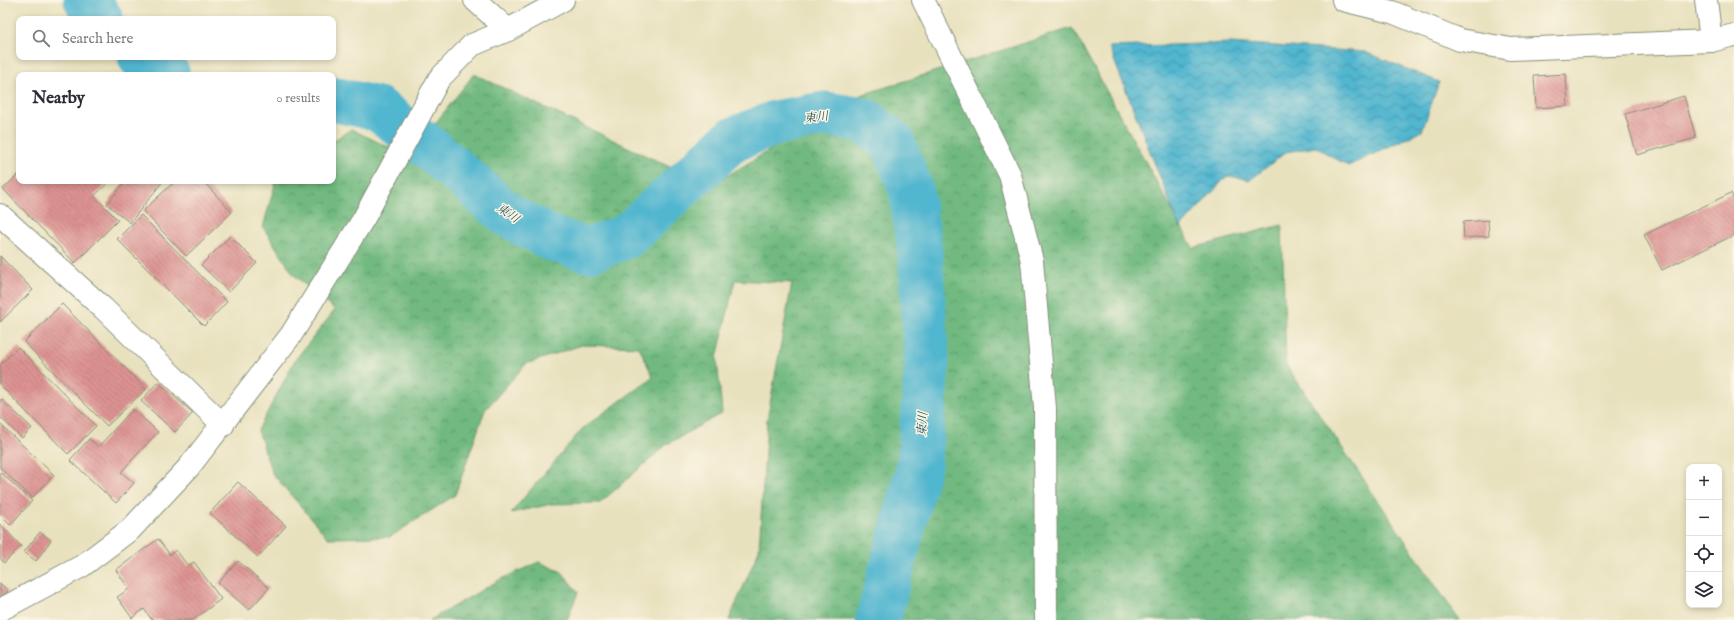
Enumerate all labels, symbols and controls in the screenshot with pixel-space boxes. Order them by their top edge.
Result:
search box [16,16,336,60]
icon: search [30,27,52,49]
text: Search here [62,29,133,48]
text: Nearby [32,88,85,109]
text: 0 results [276,90,320,107]
water label: 東川 [803,109,831,126]
water label: 東川 [494,200,523,228]
water label: 東川 [914,410,931,437]
map controls [1686,464,1722,608]
button: + [1686,464,1722,500]
button: − [1686,500,1722,536]
button: locate [1686,536,1722,572]
button: layers [1686,572,1722,608]

